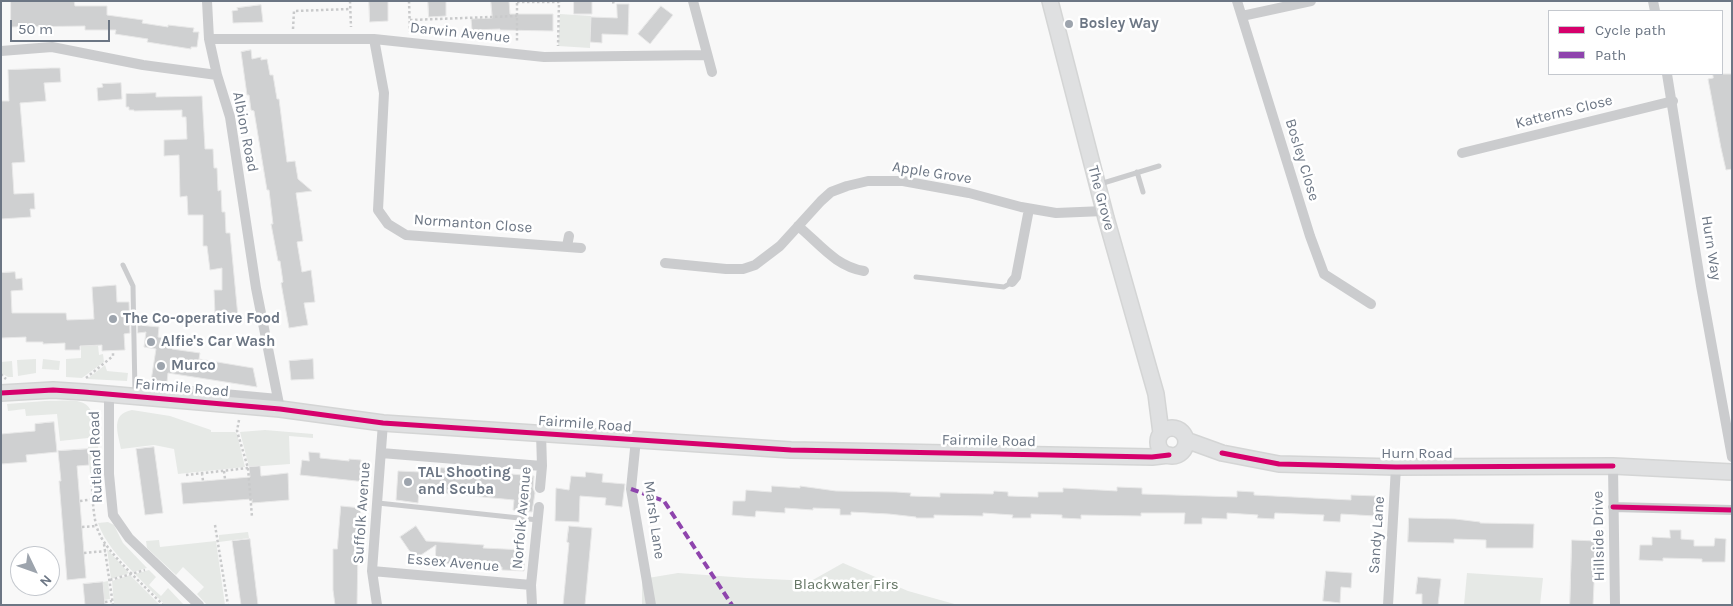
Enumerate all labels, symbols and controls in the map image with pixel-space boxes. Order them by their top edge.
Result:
scale bar [12,10,112,42]
legend [1548,10,1723,75]
place label: Bosley Way [1079,15,1159,33]
marker: Bosley Way [1063,18,1075,30]
street label: Darwin Avenue [409,19,511,47]
text: 50 m [18,20,53,38]
text: Cycle path [1595,21,1666,39]
text: Path [1595,46,1626,64]
street label: Albion Road [228,90,262,174]
street label: Katterns Close [1514,91,1614,133]
street label: Bosley Close [1281,117,1323,203]
street label: Apple Grove [891,158,973,188]
street label: The Grove [1084,164,1118,232]
street label: Normanton Close [413,211,533,237]
street label: Hurn Way [1697,214,1725,282]
place label: The Co-operative Food [123,310,280,328]
marker: The Co-operative Food [107,313,119,325]
place label: Alfie's Car Wash [161,333,275,351]
marker: Alfie's Car Wash [145,336,157,348]
place label: Murco [171,357,216,375]
marker: Murco [155,360,167,372]
street label: Fairmile Road [134,375,230,401]
street label: Rutland Road [85,411,107,503]
street label: Fairmile Road [537,412,633,436]
street label: Fairmile Road [942,431,1036,451]
street label: Hurn Road [1381,445,1453,463]
street label: Suffolk Avenue [349,461,375,565]
place label: TAL Shooting and Scuba [418,464,511,499]
street label: Norfolk Avenue [509,466,535,570]
marker: TAL Shooting and Scuba [402,476,414,488]
street label: Marsh Lane [640,480,668,560]
street label: Hillside Drive [1589,491,1609,581]
street label: Sandy Lane [1365,496,1389,574]
north arrow [10,546,60,596]
street label: Essex Avenue [406,550,500,576]
text: N [36,571,55,590]
park label: Blackwater Firs [793,576,899,594]

